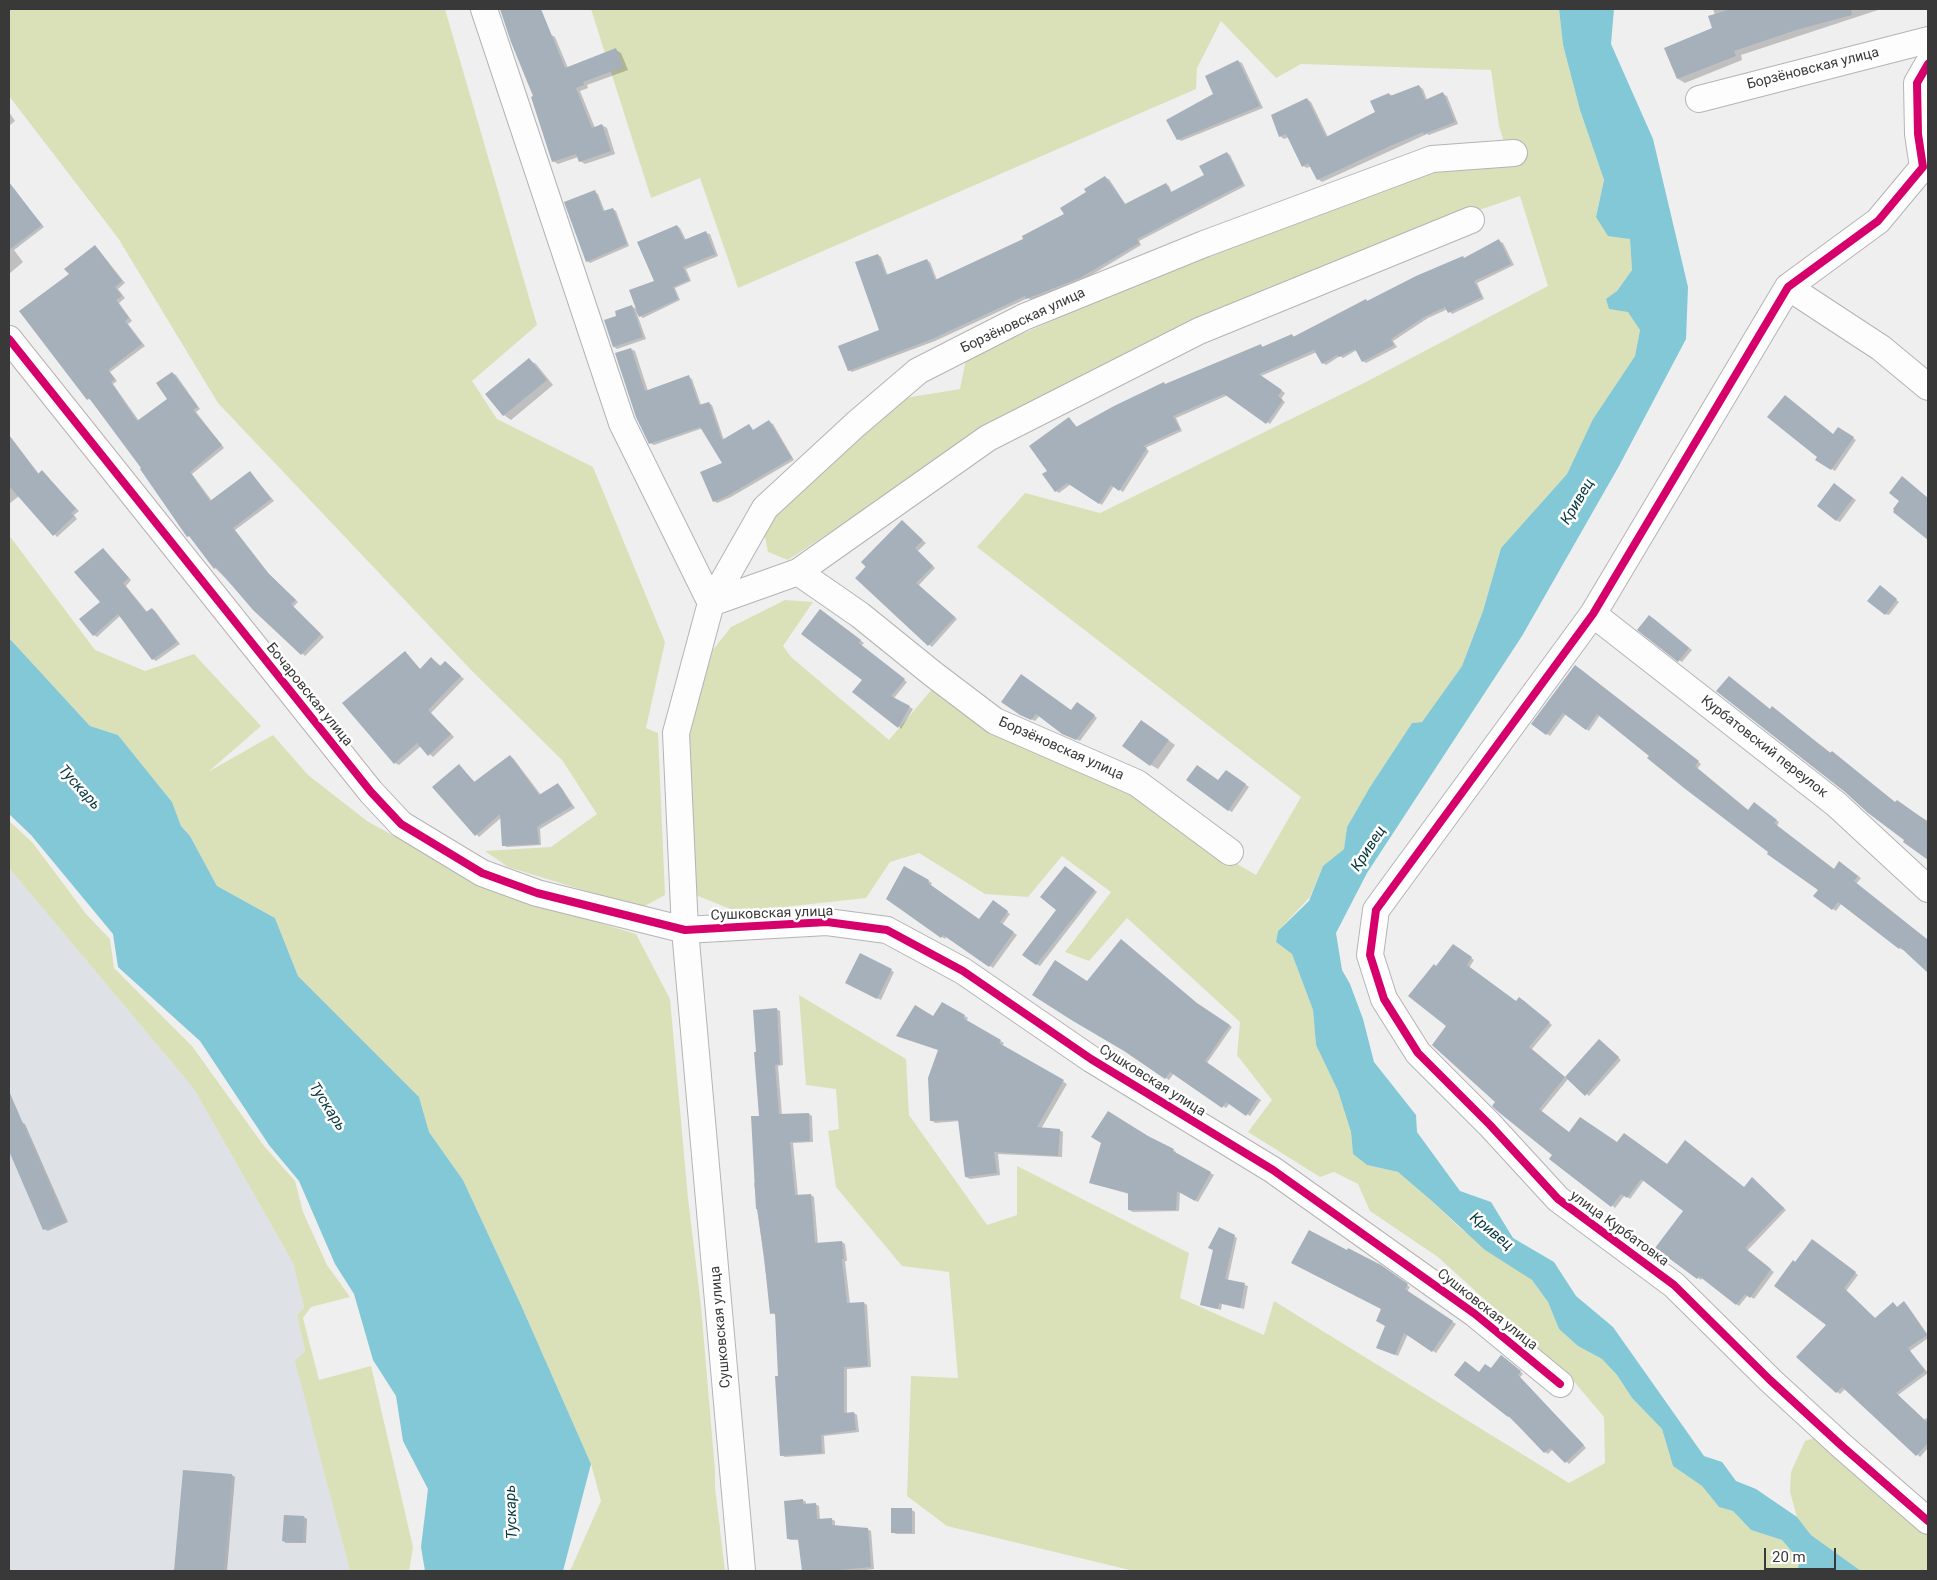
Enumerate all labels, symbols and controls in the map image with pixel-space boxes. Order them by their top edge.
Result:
street label: Борзёновская улица [1745,44,1881,94]
street label: Борзёновская улица [958,285,1088,357]
water label: Кривец [1557,476,1599,528]
street label: Бочаровская улица [262,640,356,750]
street label: Курбатовский переулок [1697,692,1831,802]
street label: Борзёновская улица [996,714,1126,784]
water label: Тускарь [54,762,104,814]
water label: Кривец [1348,823,1390,875]
street label: Сушковская улица [710,903,834,925]
street label: Сушковская улица [1096,1041,1208,1121]
water label: Тускарь [305,1079,349,1135]
street label: улица Курбатовка [1566,1188,1672,1270]
water label: Кривец [1466,1209,1516,1255]
street label: Сушковская улица [707,1265,735,1389]
street label: Сушковская улица [1434,1266,1540,1354]
water label: Тускарь [502,1484,522,1540]
scale bar [1767,1538,1840,1570]
text: 20 m [1772,1548,1806,1566]

